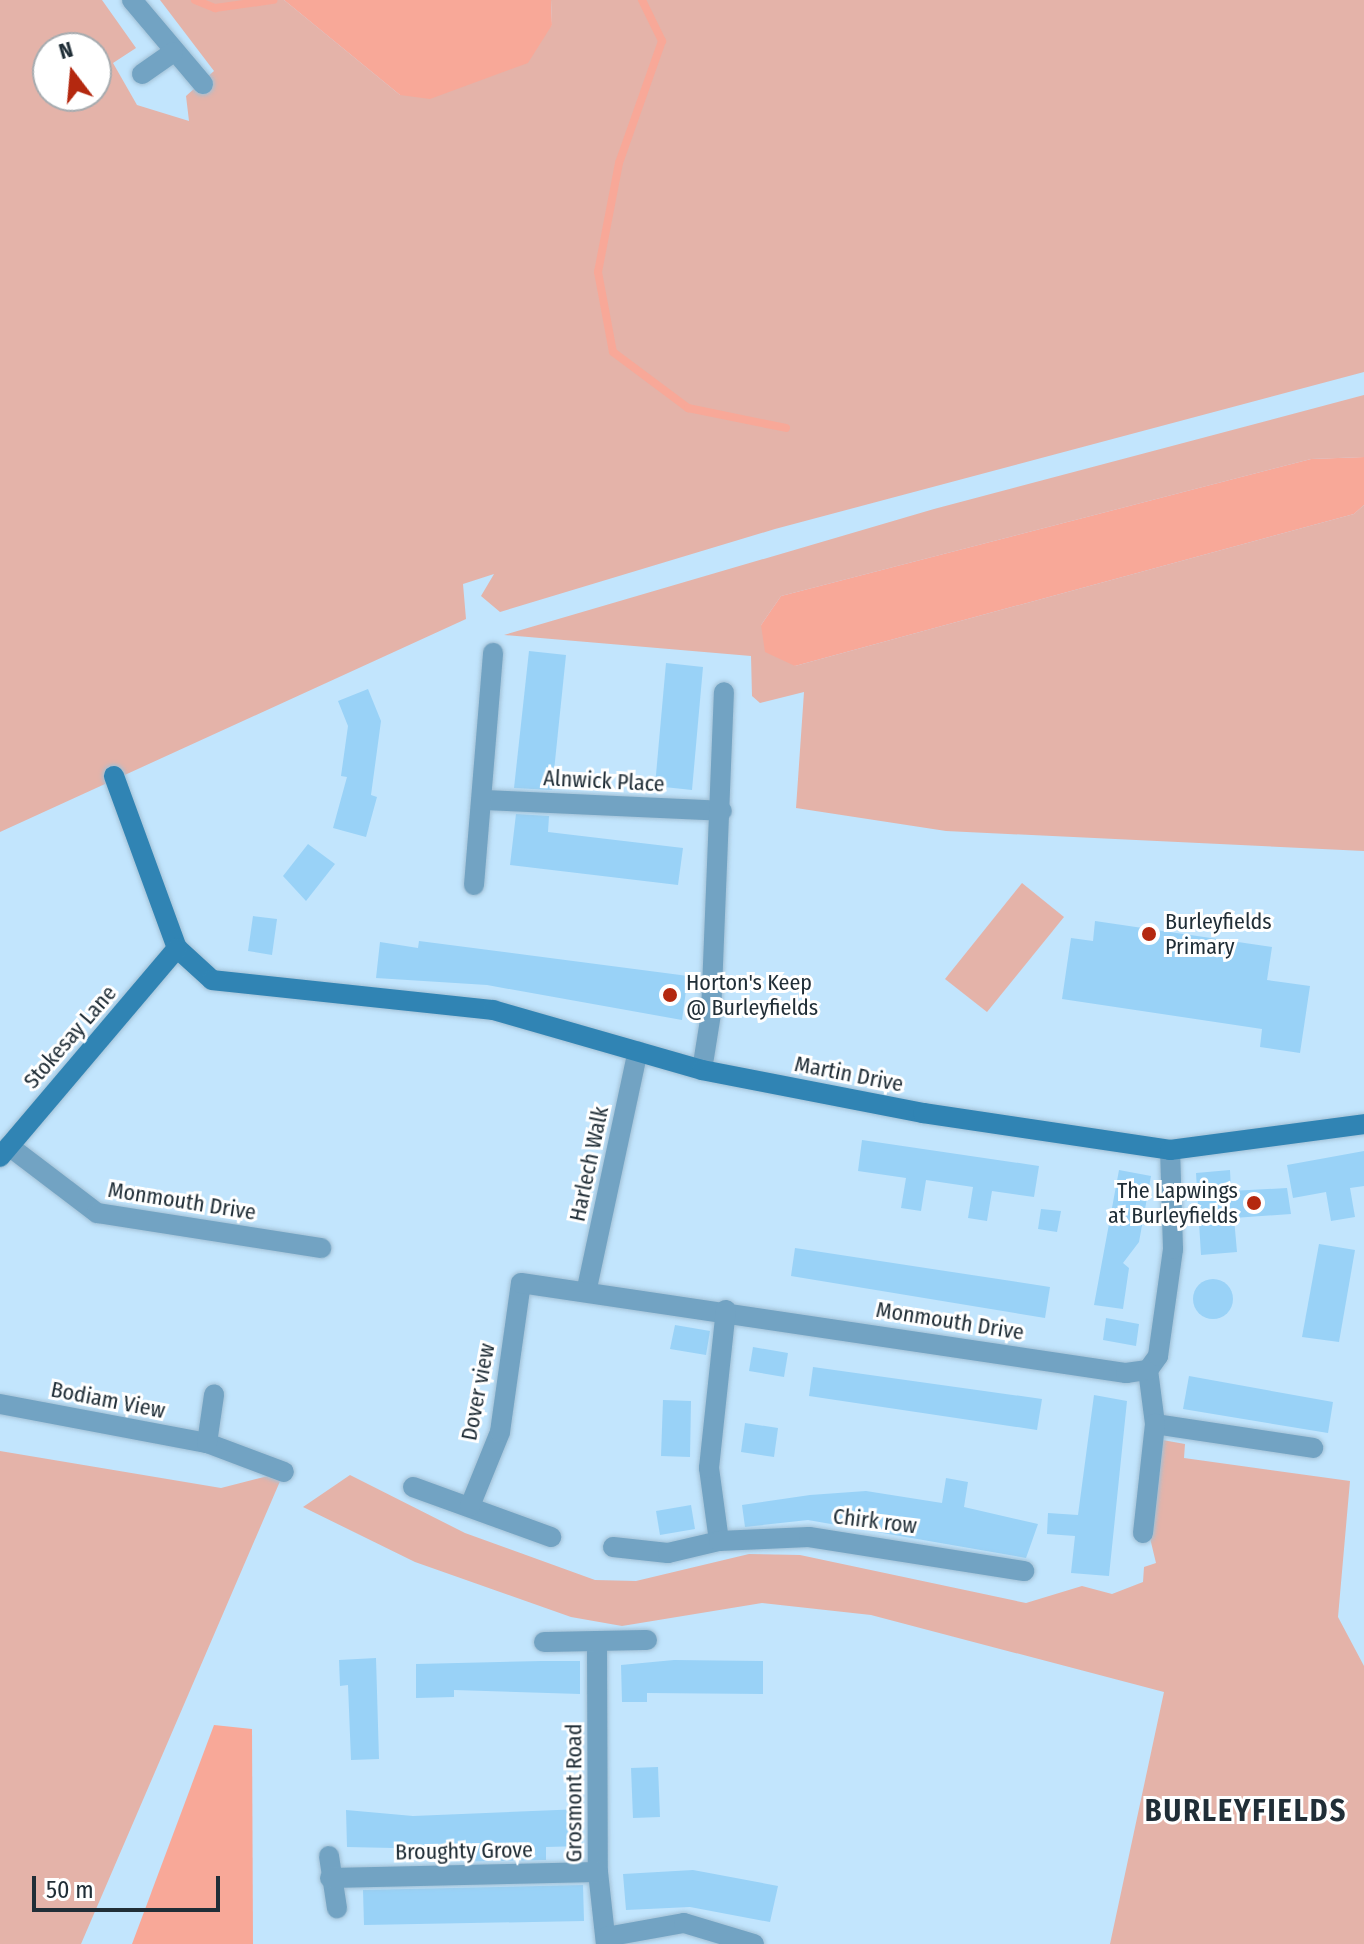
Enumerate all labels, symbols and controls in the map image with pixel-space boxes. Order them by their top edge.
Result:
north arrow [32,32,112,112]
text: N [56,36,76,65]
street label: Alnwick Place [543,765,665,797]
place label: Burleyfields Primary [1165,908,1272,960]
marker: Burleyfields Primary [1140,925,1158,943]
place label: Horton's Keep @ Burleyfields [686,969,818,1020]
street label: Stokesay Lane [18,980,122,1094]
marker: Horton's Keep @ Burleyfields [661,986,679,1004]
street label: Martin Drive [792,1051,906,1097]
street label: Harlech Walk [564,1104,614,1224]
street label: Monmouth Drive [106,1176,258,1226]
place label: The Lapwings at Burleyfields [1108,1177,1238,1228]
marker: The Lapwings at Burleyfields [1245,1194,1263,1212]
street label: Monmouth Drive [874,1296,1026,1346]
street label: Dover view [456,1341,500,1443]
street label: Bodiam View [49,1376,167,1424]
street label: Chirk row [832,1503,918,1539]
street label: Grosmont Road [561,1724,587,1862]
district label: BURLEYFIELDS [1145,1793,1347,1829]
street label: Broughty Grove [395,1837,533,1865]
scale bar [36,1860,224,1910]
text: 50 m [46,1876,94,1904]

